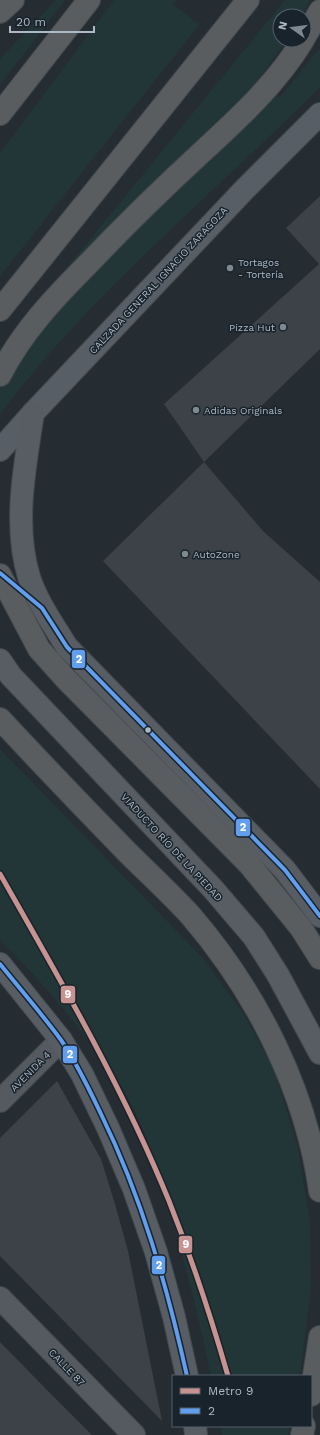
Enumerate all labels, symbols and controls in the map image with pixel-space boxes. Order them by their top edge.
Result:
scale bar [10,8,94,34]
north arrow [272,8,312,48]
text: 20 m [16,15,46,29]
text: N [275,20,290,31]
street label: CALZADA GENERAL IGNACIO ZARAGOZA [87,204,230,356]
place label: Tortagos - Tortería [238,257,284,280]
marker: Tortagos - Tortería [225,263,235,273]
place label: Pizza Hut [229,322,276,333]
marker: Pizza Hut [278,322,288,332]
marker: Adidas Originals [191,405,201,415]
place label: Adidas Originals [204,405,282,416]
marker: AutoZone [180,549,190,559]
place label: AutoZone [193,549,240,560]
line badge: 2 [71,649,86,669]
text: 2 [76,653,83,666]
unlabelled marker [143,725,153,735]
street label: VIADUCTO RÍO DE LA PIEDAD [119,791,224,903]
line badge: 2 [235,818,251,837]
text: 2 [240,821,247,834]
line badge: 9 [60,985,76,1004]
text: 9 [65,988,72,1001]
line badge: 2 [62,1045,78,1064]
text: 2 [67,1048,74,1061]
street label: AVENIDA 4 [8,1049,53,1094]
line badge: 9 [178,1235,193,1254]
text: 9 [183,1238,190,1251]
line badge: 2 [151,1255,166,1275]
text: 2 [156,1259,163,1272]
street label: CALLE 87 [47,1347,87,1388]
legend [172,1375,312,1427]
text: Metro 9 [208,1384,253,1398]
text: 2 [208,1404,215,1418]

